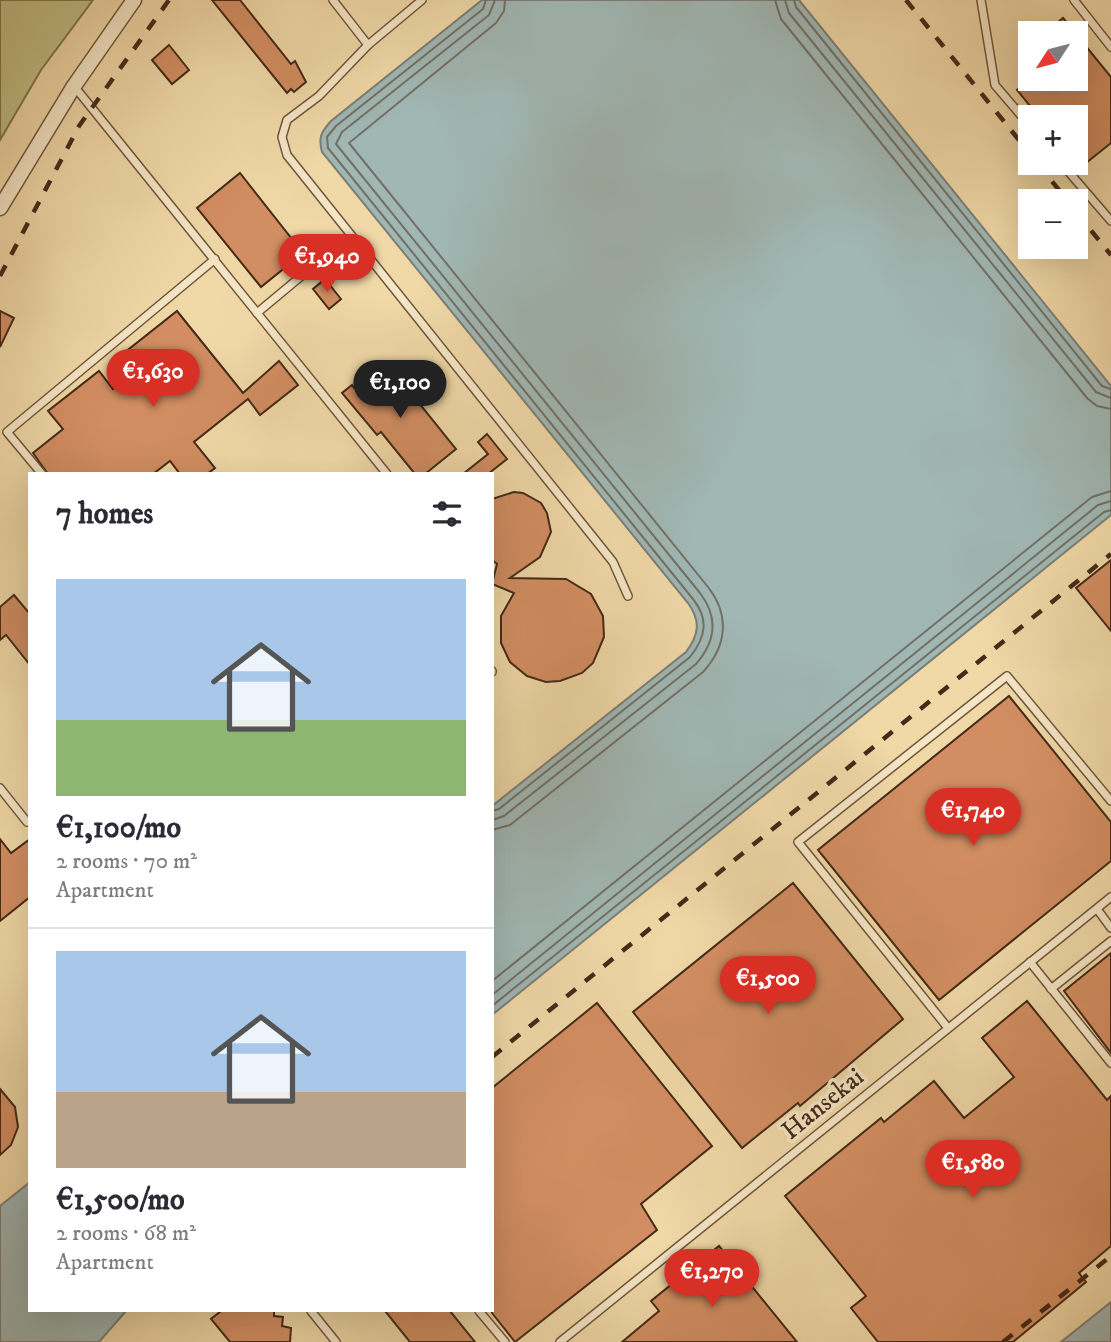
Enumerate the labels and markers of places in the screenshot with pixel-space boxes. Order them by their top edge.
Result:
pin: €1,940 [270,234,384,294]
pin: €1,630 [96,350,210,409]
pin: €1,100 [343,360,457,420]
pin: €1,740 [916,788,1030,848]
pin: €1,500 [711,956,825,1016]
pin: €1,580 [916,1140,1030,1200]
pin: €1,270 [655,1250,769,1309]

